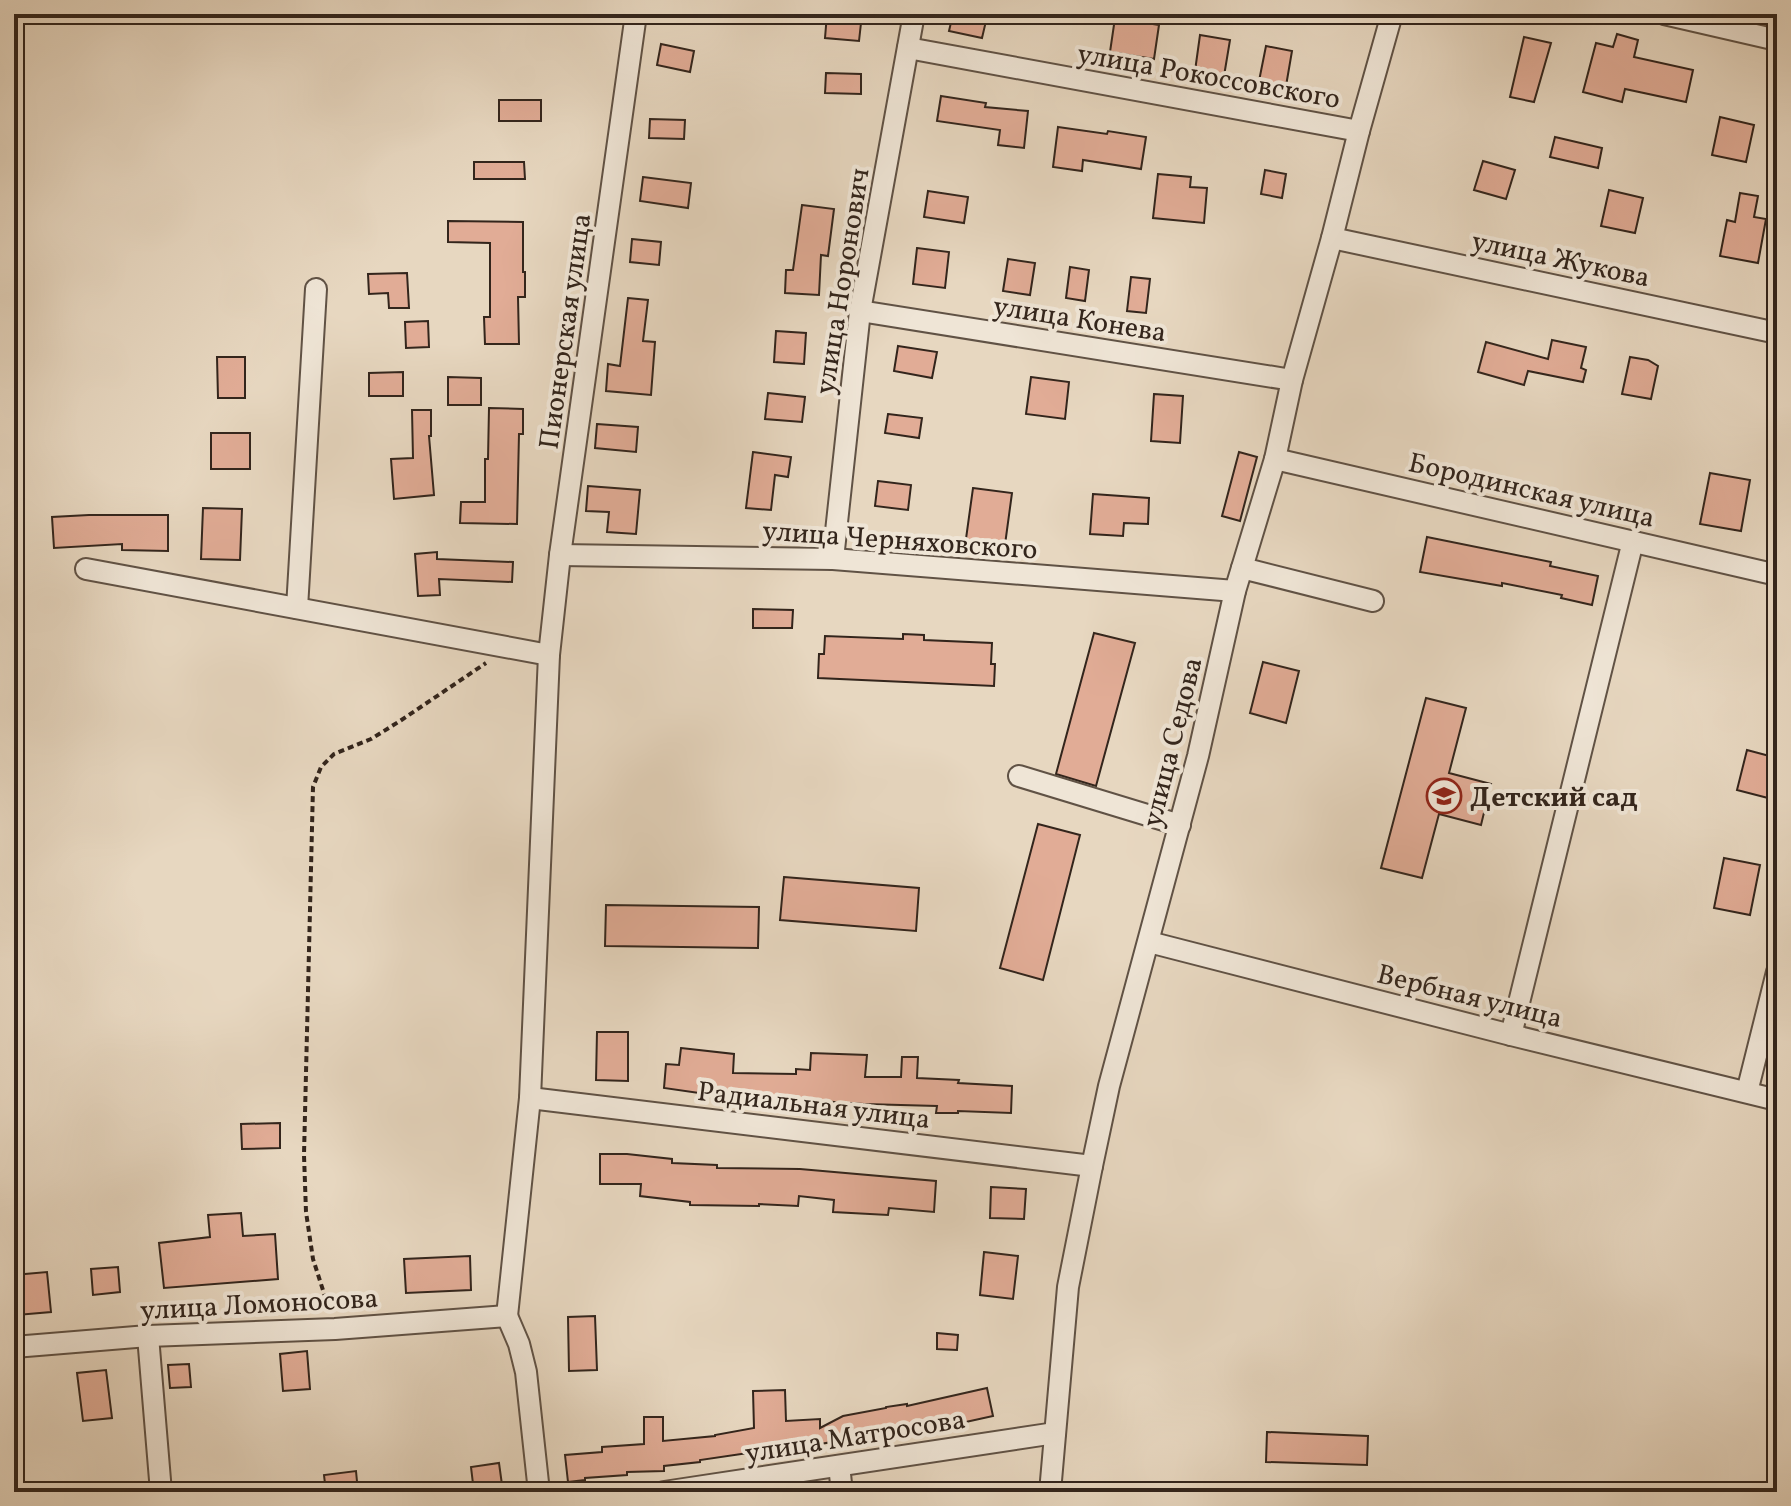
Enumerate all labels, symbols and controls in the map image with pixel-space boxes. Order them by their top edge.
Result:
street label: улица Рокоссовского [1074,35,1343,120]
street label: улица Норонович [806,165,881,397]
street label: Пионерская улица [531,211,602,452]
street label: улица Жукова [1468,223,1653,298]
street label: улица Конева [990,288,1169,353]
street label: Бородинская улица [1404,444,1658,539]
street label: улица Черняховского [761,512,1039,571]
street label: улица Седова [1133,653,1213,832]
school or university icon: Детский сад [1425,777,1463,815]
place label: Детский сад [1470,779,1638,818]
street label: Вербная улица [1373,956,1566,1039]
street label: Радиальная улица [695,1073,932,1140]
street label: улица Ломоносова [139,1280,379,1331]
street label: улица Матросова [742,1401,968,1474]

